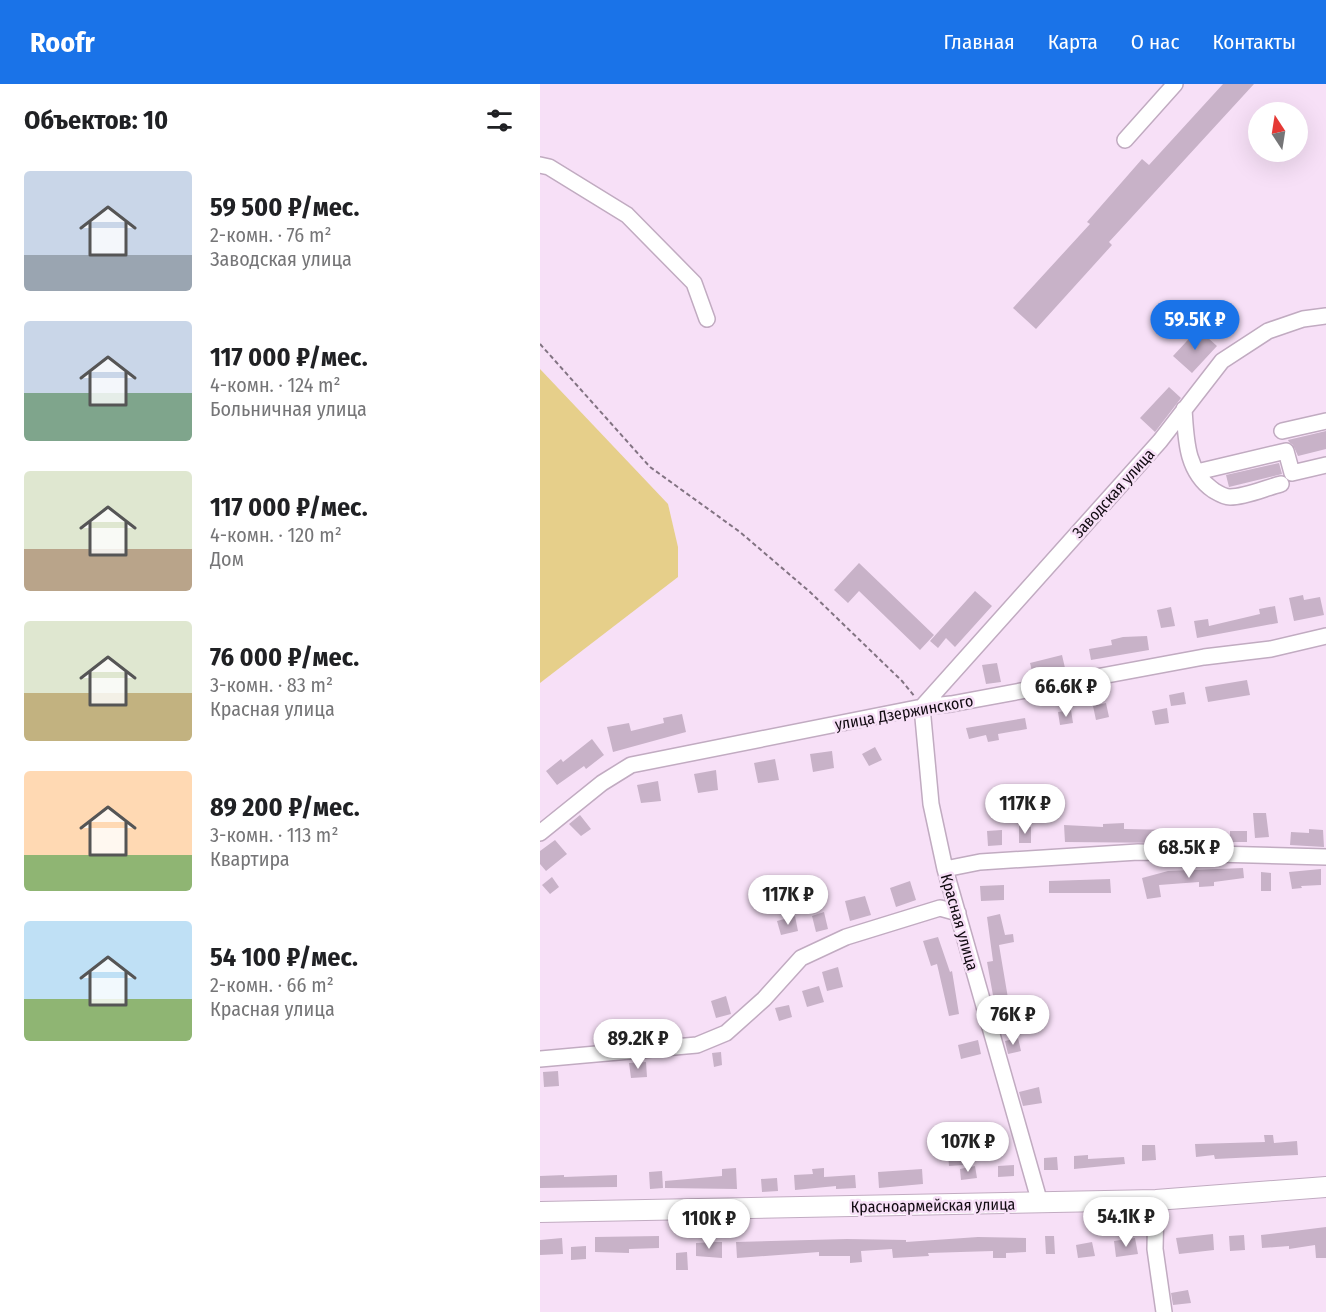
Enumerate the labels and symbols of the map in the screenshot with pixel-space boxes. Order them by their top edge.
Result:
north arrow [1248,102,1308,162]
pin: 59.5K ₽ [1140,300,1250,351]
street label: Заводская улица [1068,445,1158,542]
pin: 66.6K ₽ [1011,667,1121,718]
street label: улица Дзержинского [833,691,975,734]
pin: 117K ₽ [976,784,1074,835]
pin: 68.5K ₽ [1134,828,1244,879]
street label: Красная улица [937,872,982,973]
pin: 117K ₽ [739,875,837,926]
pin: 76K ₽ [971,995,1055,1046]
pin: 89.2K ₽ [583,1019,693,1070]
pin: 107K ₽ [919,1122,1017,1173]
street label: Красноармейская улица [850,1195,1016,1216]
pin: 54.1K ₽ [1071,1197,1181,1248]
pin: 110K ₽ [660,1199,758,1250]

